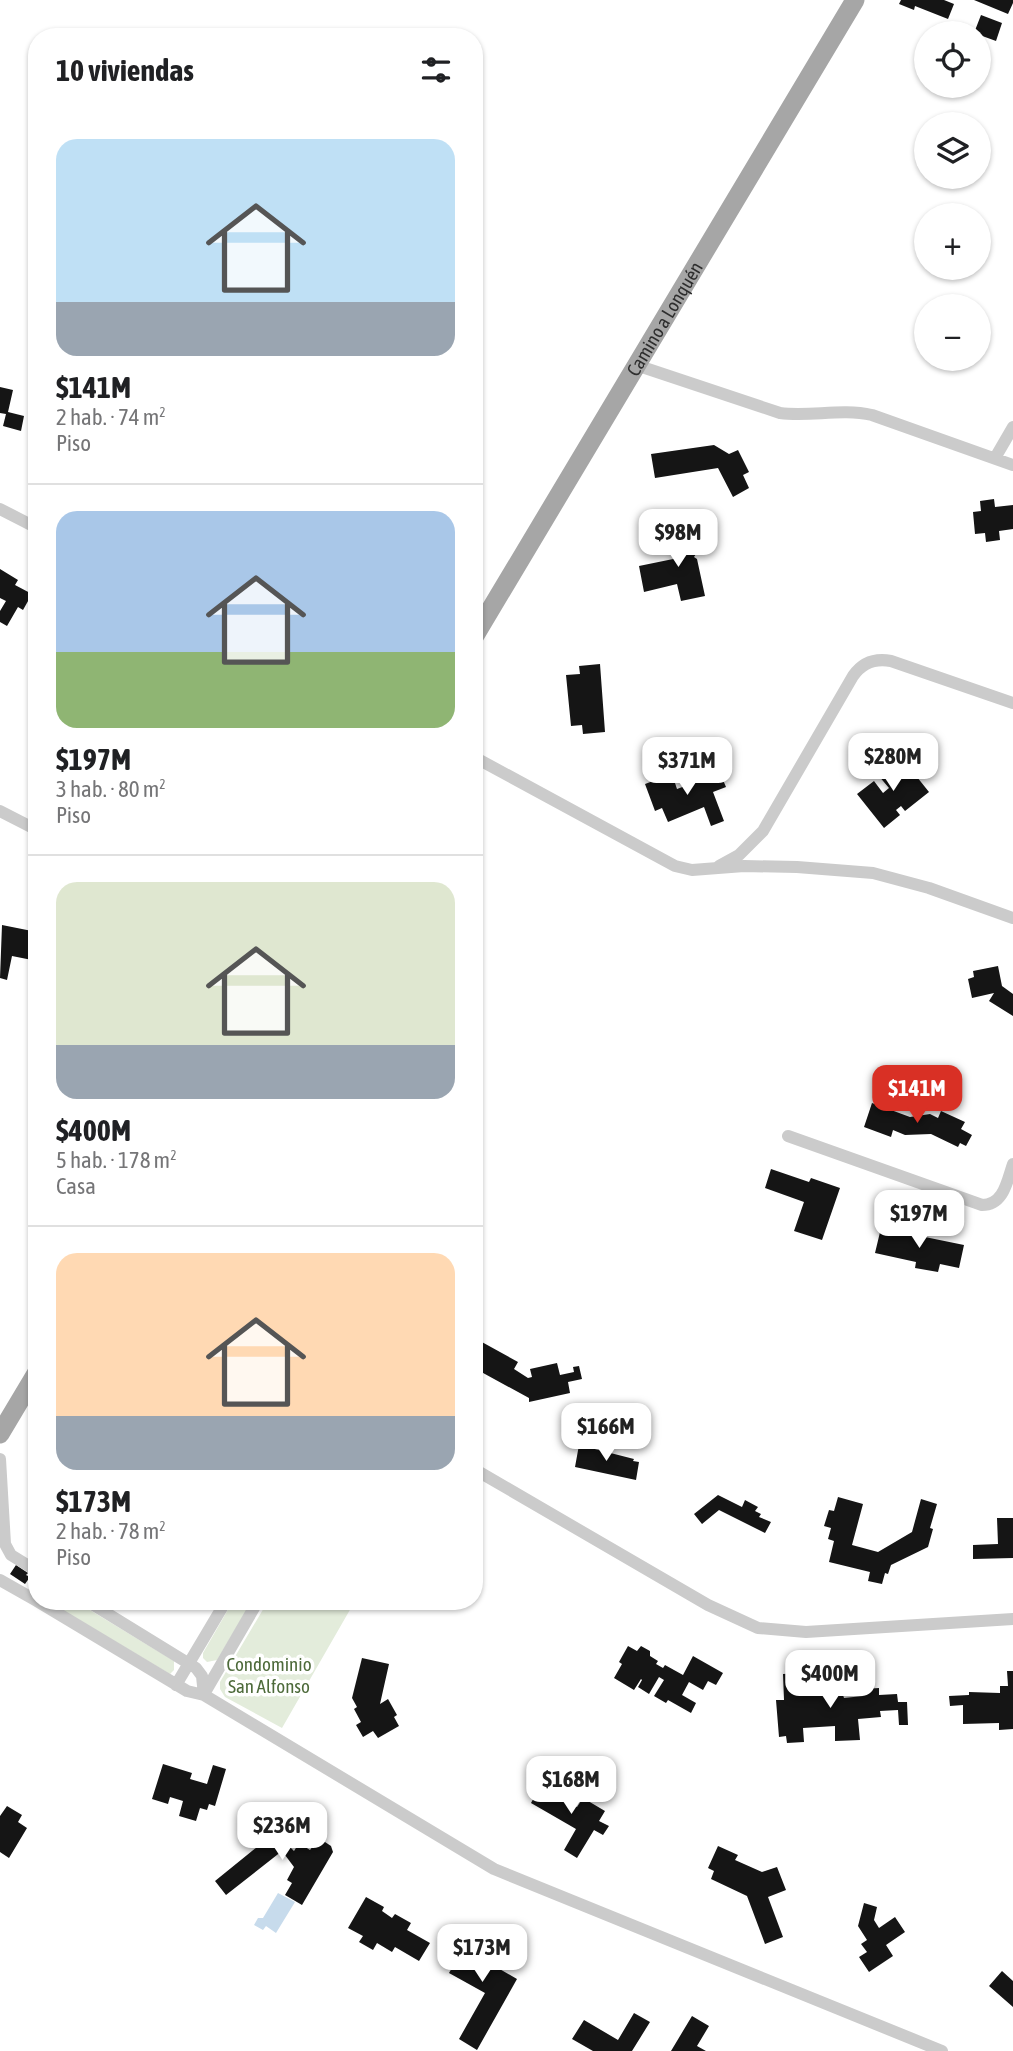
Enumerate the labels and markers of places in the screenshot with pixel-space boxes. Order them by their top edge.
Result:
pin: $98M [637,510,719,569]
pin: $280M [844,734,942,793]
pin: $371M [638,738,736,797]
pin: $141M [868,1066,966,1125]
pin: $197M [870,1190,968,1250]
pin: $166M [557,1404,655,1463]
pin: $400M [781,1650,879,1710]
pin: $168M [522,1756,620,1816]
pin: $236M [233,1802,331,1862]
pin: $173M [433,1924,531,1984]

